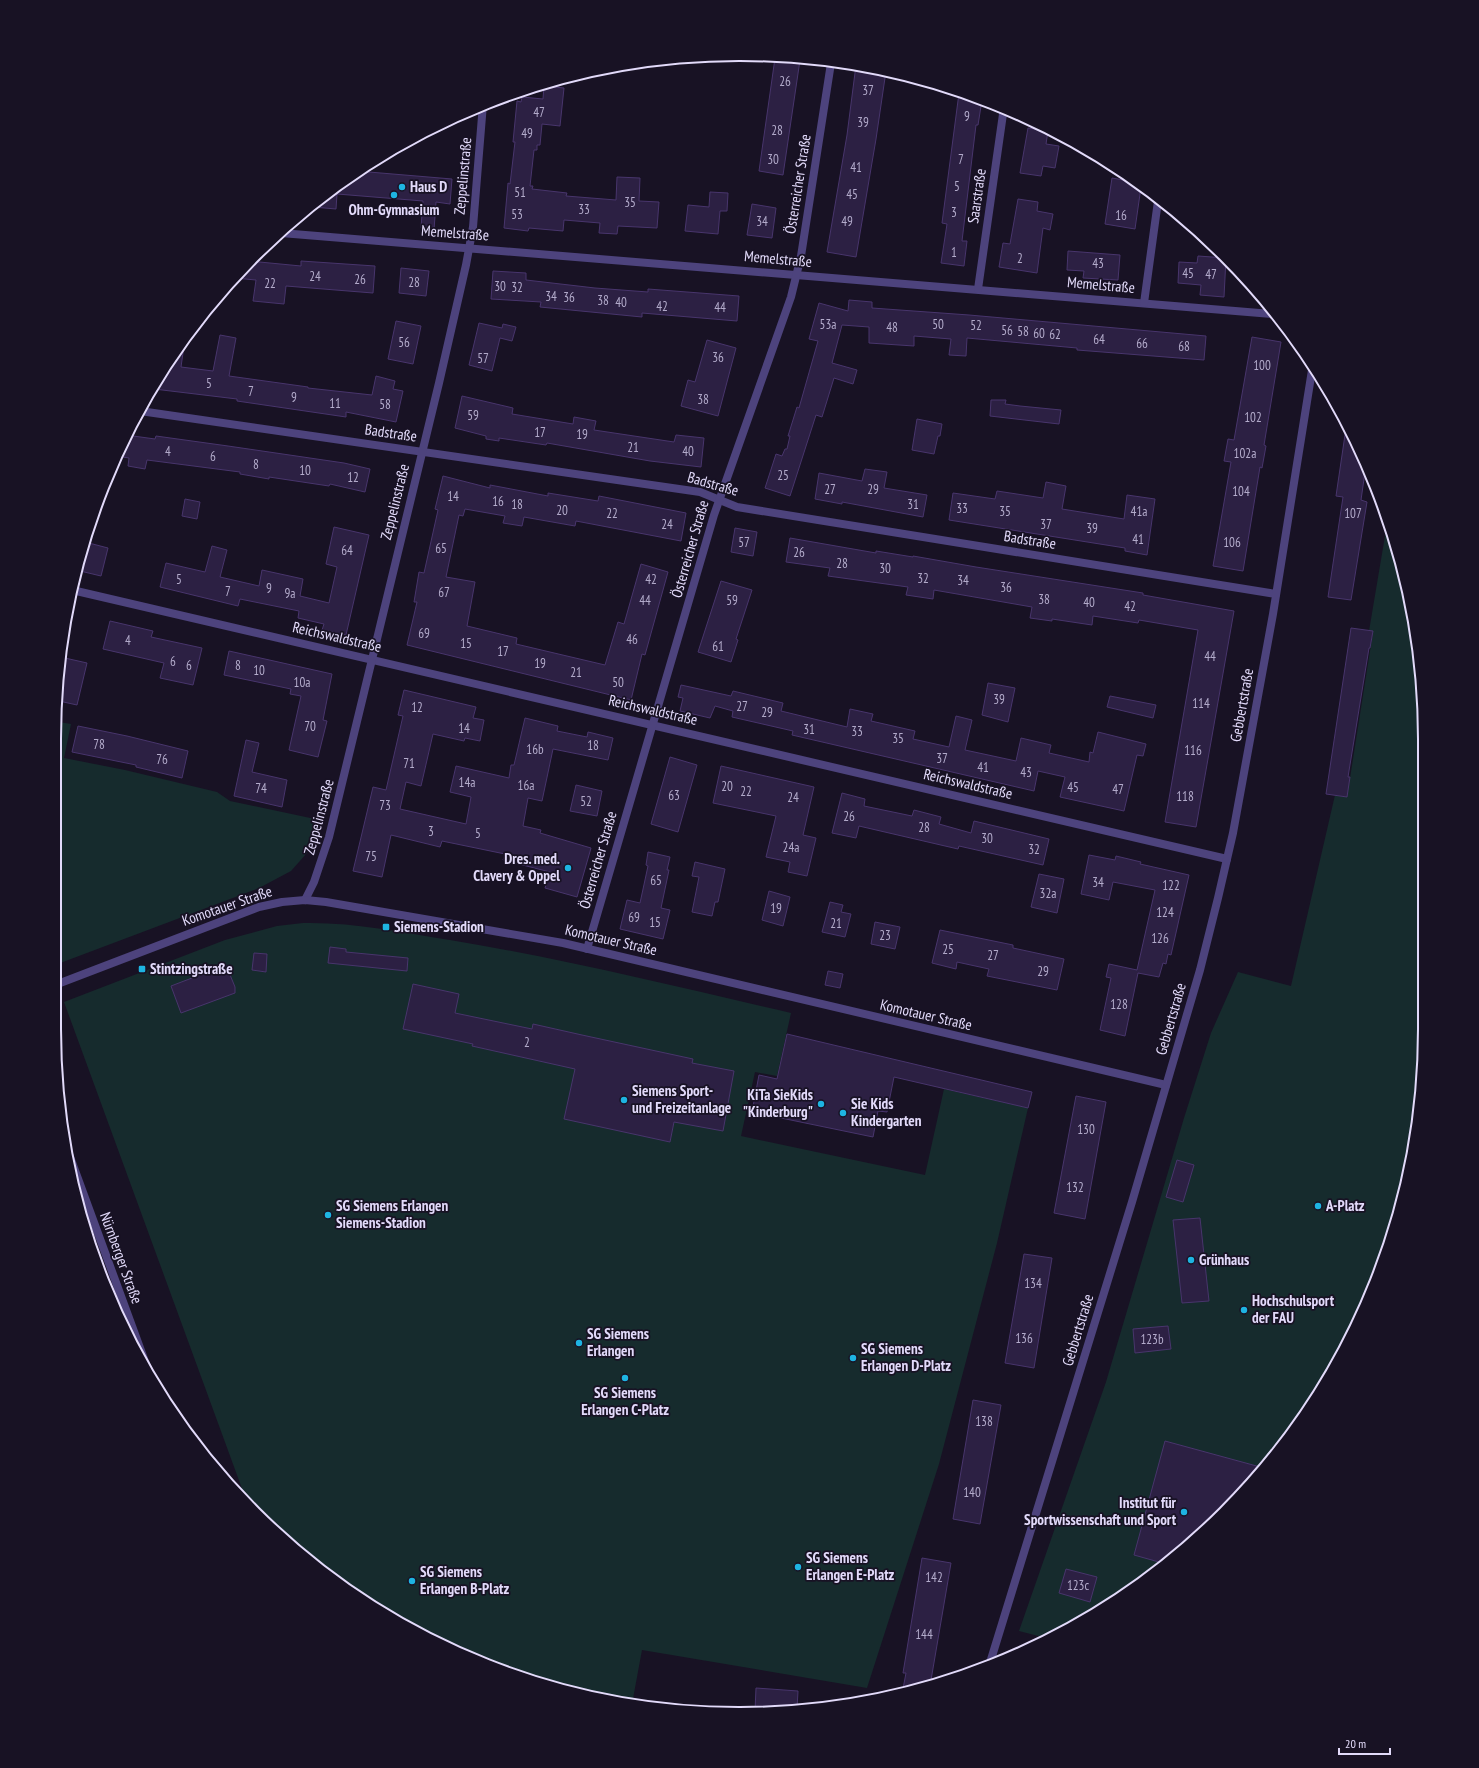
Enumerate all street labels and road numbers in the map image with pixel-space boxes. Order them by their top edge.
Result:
street label: Österreicher Straße [780,133,815,235]
street label: Zeppelinstraße [450,136,475,215]
street label: Saarstraße [963,167,990,225]
street label: Memelstraße [420,221,490,244]
street label: Memelstraße [743,246,813,271]
street label: Memelstraße [1066,272,1136,297]
street label: Badstraße [364,419,418,446]
street label: Zeppelinstraße [376,462,413,542]
street label: Badstraße [685,467,741,500]
street label: Österreicher Straße [666,498,713,600]
street label: Badstraße [1003,526,1057,553]
street label: Reichswaldstraße [291,617,383,656]
street label: Gebbertstraße [1226,667,1257,743]
street label: Reichswaldstraße [607,690,699,729]
street label: Reichswaldstraße [922,764,1014,803]
street label: Zeppelinstraße [299,777,338,857]
street label: Österreicher Straße [574,809,621,911]
street label: Komotauer Straße [179,881,274,930]
street label: Komotauer Straße [563,920,659,959]
street label: Gebbertstraße [1151,981,1190,1057]
street label: Komotauer Straße [878,995,974,1034]
street label: Nürnberger Straße [96,1209,147,1306]
street label: Gebbertstraße [1058,1292,1097,1368]

